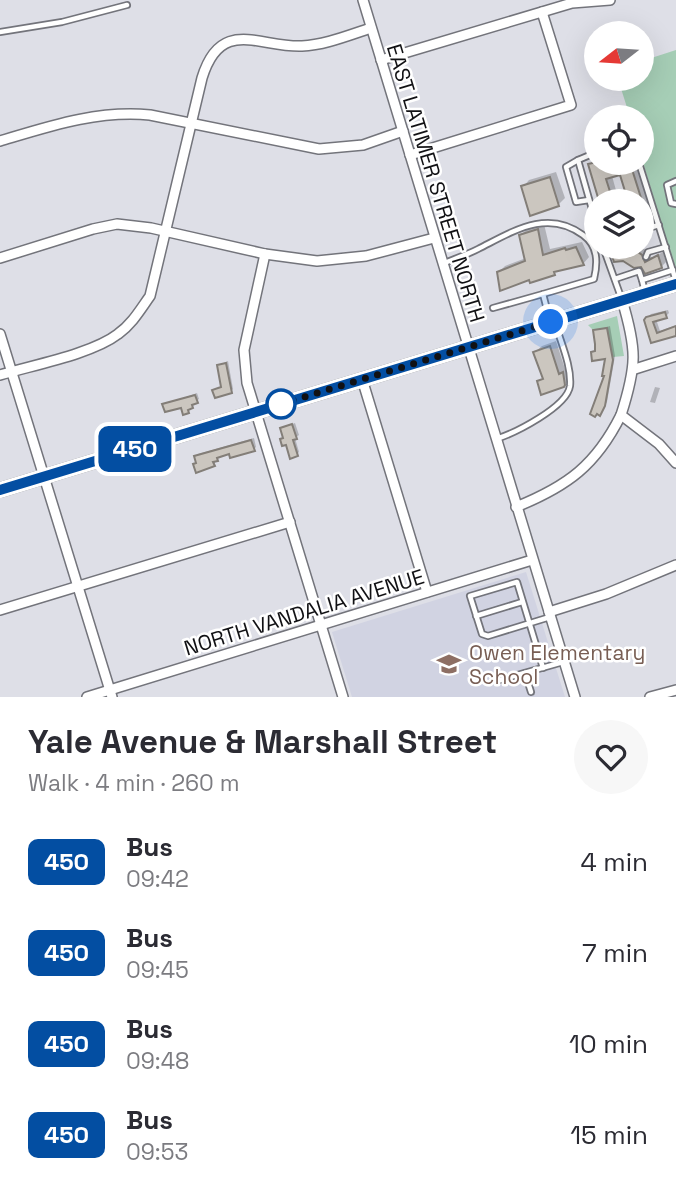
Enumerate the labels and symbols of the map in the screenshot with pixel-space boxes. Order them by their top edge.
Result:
north arrow [584,21,654,91]
street label: EAST LATIMER STREET NORTH [381,41,491,325]
your location [533,304,568,339]
unlabelled marker [266,389,296,419]
line badge: 450 [95,426,175,472]
street label: NORTH VANDALIA AVENUE [181,563,427,661]
place label: Owen Elementary School [469,639,645,690]
school or university icon: Owen Elementary School [435,650,463,678]

